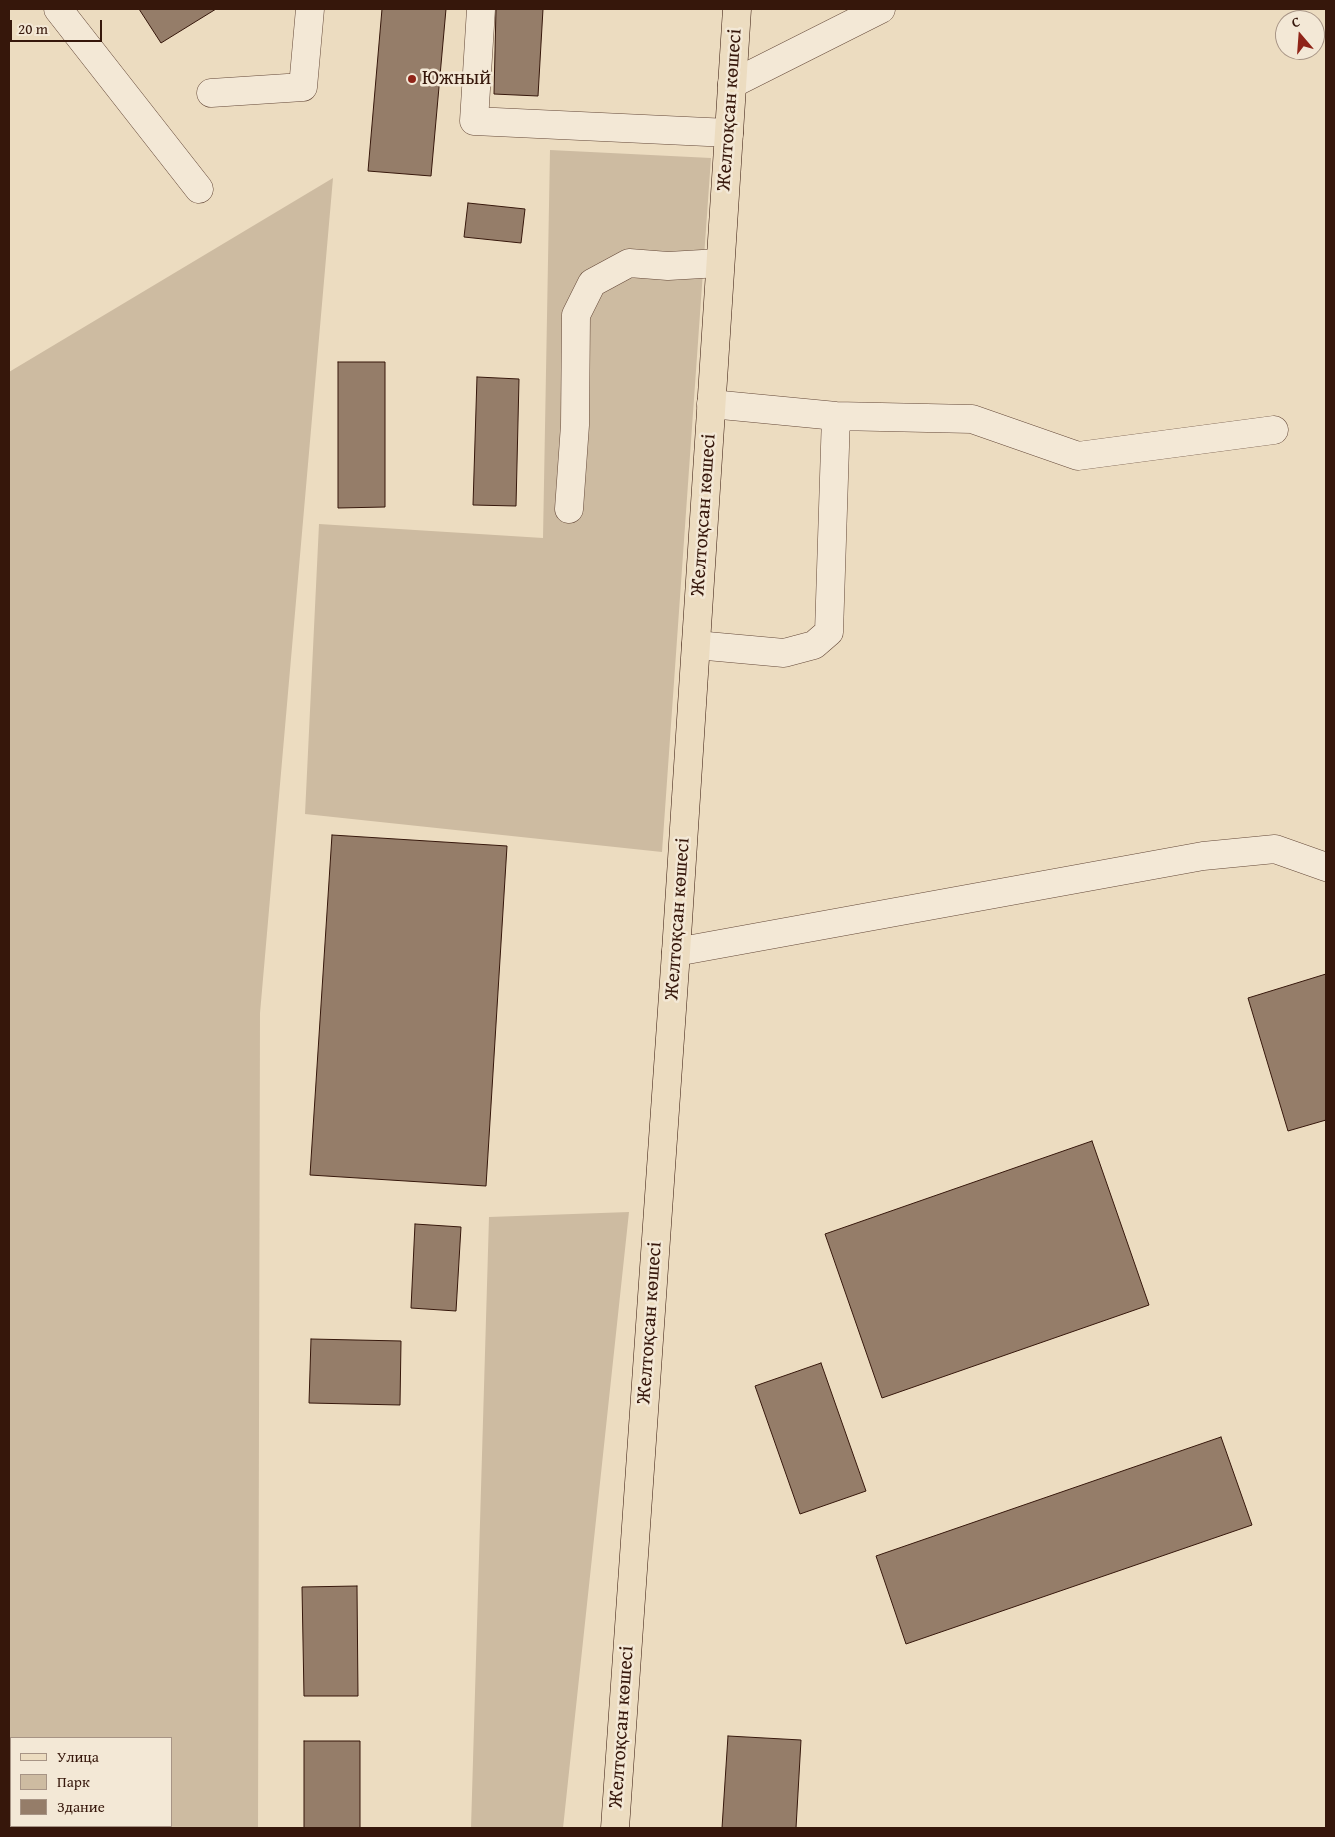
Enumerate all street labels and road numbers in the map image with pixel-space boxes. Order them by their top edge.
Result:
street label: Желтоқсан көшесі [712,28,748,192]
street label: Желтоқсан көшесі [686,433,722,597]
street label: Желтоқсан көшесі [660,837,696,1001]
street label: Желтоқсан көшесі [632,1241,668,1405]
street label: Желтоқсан көшесі [604,1645,640,1809]

